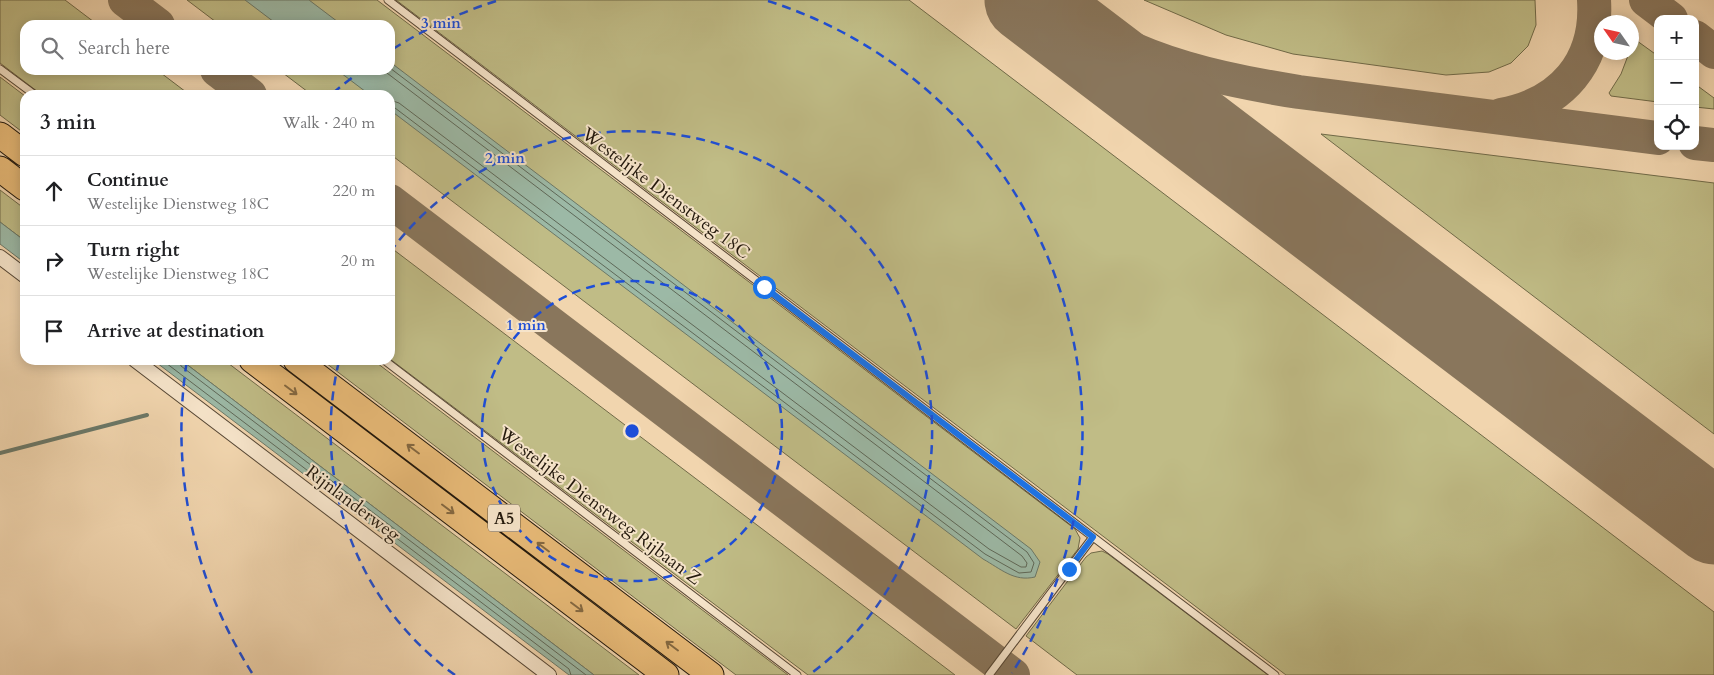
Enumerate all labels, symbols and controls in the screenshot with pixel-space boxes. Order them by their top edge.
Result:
text: 3 min [421,13,461,33]
north arrow [1594,15,1639,60]
map controls [1654,15,1699,150]
button: + [1654,15,1699,60]
search box [20,20,395,75]
icon: search [38,34,66,62]
text: Search here [78,35,170,61]
button: − [1654,60,1699,105]
button: locate [1654,105,1699,150]
text: 3 min [40,108,96,137]
text: Walk · 240 m [283,112,375,134]
street label: Westelijke Dienstweg 18C [576,121,755,265]
text: 2 min [485,148,525,168]
text: Continue [87,167,169,193]
icon: ahead [40,177,68,205]
text: 220 m [333,180,375,202]
text: Westelijke Dienstweg 18C [87,193,269,215]
text: Turn right [87,237,179,263]
icon: right [40,247,68,275]
text: 20 m [341,250,375,272]
text: Westelijke Dienstweg 18C [87,263,269,285]
route start [753,276,776,299]
text: 1 min [506,315,546,335]
icon: arrive [40,317,68,345]
text: Arrive at destination [87,318,264,344]
one-way arrow [284,384,297,395]
street label: Westelijke Dienstweg Rijbaan Z [492,421,706,591]
centre of rings [623,422,641,440]
one-way arrow [406,444,420,454]
street label: Rijnlanderweg [300,460,406,548]
one-way arrow [441,504,455,514]
road number: A5 [488,504,520,532]
one-way arrow [537,542,550,553]
route end [1058,558,1081,581]
one-way arrow [570,602,583,613]
one-way arrow [666,640,679,651]

